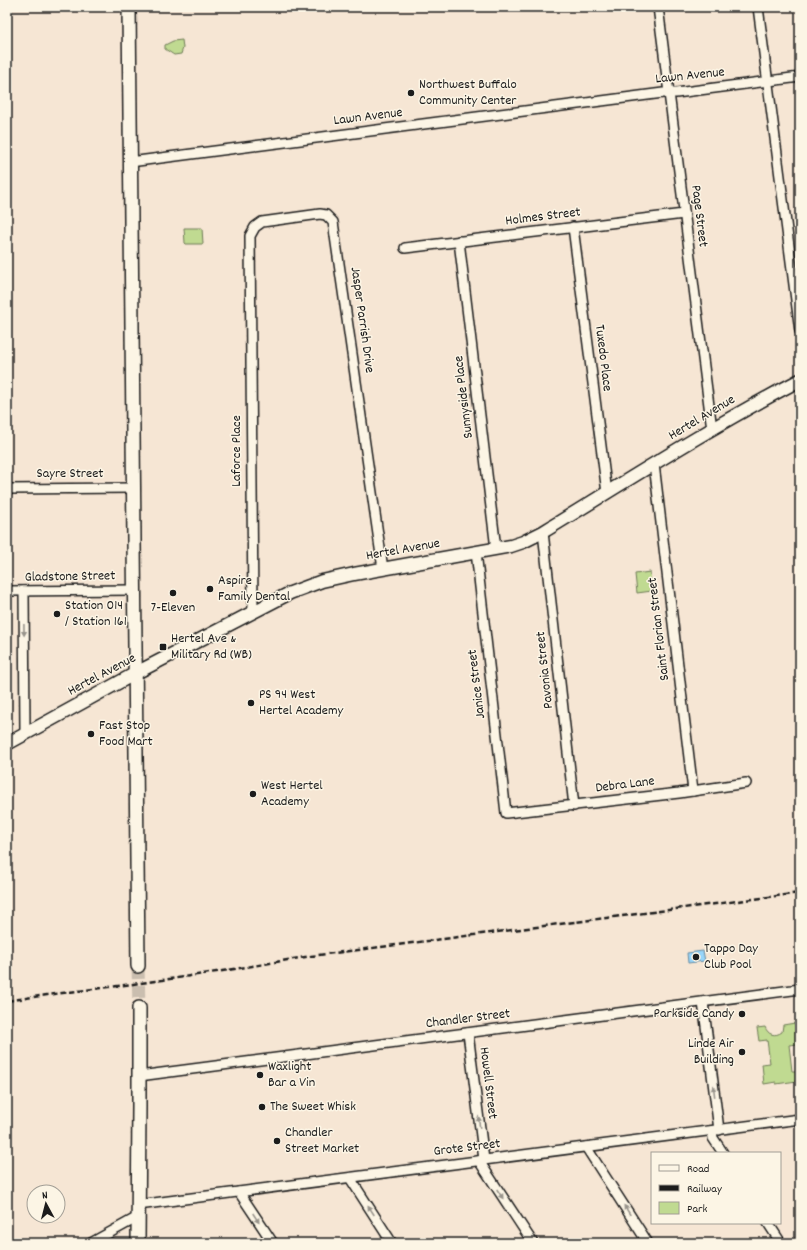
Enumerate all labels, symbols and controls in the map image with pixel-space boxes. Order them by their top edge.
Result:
street label: Lawn Avenue [654,62,726,90]
place label: Northwest Buffalo Community Center [419,75,517,111]
marker: Northwest Buffalo Community Center [406,88,416,98]
street label: Lawn Avenue [332,103,404,131]
street label: Page Street [685,184,713,248]
street label: Holmes Street [504,202,582,232]
street label: Jasper Parrish Drive [345,266,379,374]
street label: Tuxedo Place [589,324,617,392]
street label: Sunnyside Place [449,354,479,440]
street label: Hertel Avenue [665,390,739,446]
street label: Laforce Place [227,415,247,487]
street label: Sayre Street [37,464,104,484]
street label: Hertel Avenue [364,534,442,566]
street label: Gladstone Street [24,566,116,588]
place label: Aspire Family Dental [218,571,291,607]
street label: Saint Florian Street [643,576,675,682]
marker: Aspire Family Dental [205,584,215,594]
marker: 7-Eleven [168,588,178,598]
place label: Station 014 / Station 161 [65,596,127,632]
place label: 7-Eleven [151,598,195,618]
marker: Station 014 / Station 161 [52,609,62,619]
one-way arrow [21,624,27,637]
place label: Hertel Ave & Military Rd (WB) [171,629,252,665]
street label: Pavonia Street [531,630,559,710]
marker: Hertel Ave & Military Rd (WB) [158,642,168,652]
street label: Janice Street [463,648,491,720]
street label: Hertel Avenue [64,649,140,701]
place label: PS 94 West Hertel Academy [259,685,344,721]
marker: PS 94 West Hertel Academy [246,698,256,708]
place label: Fast Stop Food Mart [99,716,153,752]
marker: Fast Stop Food Mart [86,729,96,739]
street label: Debra Lane [594,771,656,799]
place label: West Hertel Academy [261,776,323,812]
marker: West Hertel Academy [248,789,258,799]
place label: Tappo Day Club Pool [704,939,758,975]
marker: Tappo Day Club Pool [691,952,701,962]
street label: Chandler Street [425,1004,511,1034]
place label: Parkside Candy [654,1004,734,1024]
marker: Parkside Candy [737,1009,747,1019]
place label: Linde Air Building [688,1034,735,1070]
street label: Howell Street [474,1046,502,1120]
marker: Linde Air Building [737,1047,747,1057]
place label: Waxlight Bar a Vin [268,1057,315,1093]
marker: Waxlight Bar a Vin [255,1070,265,1080]
one-way arrow [711,1085,717,1097]
place label: The Sweet Whisk [270,1097,356,1117]
marker: The Sweet Whisk [257,1102,267,1112]
one-way arrow [476,1116,482,1128]
place label: Chandler Street Market [285,1123,359,1159]
street label: Grote Street [433,1134,501,1162]
marker: Chandler Street Market [272,1136,282,1146]
legend [651,1152,781,1224]
text: Road [687,1161,709,1178]
text: Railway [687,1181,723,1198]
north arrow [26,1184,66,1224]
text: N [41,1188,49,1204]
one-way arrow [496,1188,504,1199]
text: Park [687,1201,708,1218]
one-way arrow [367,1205,375,1216]
one-way arrow [623,1205,631,1215]
one-way arrow [252,1212,260,1223]

